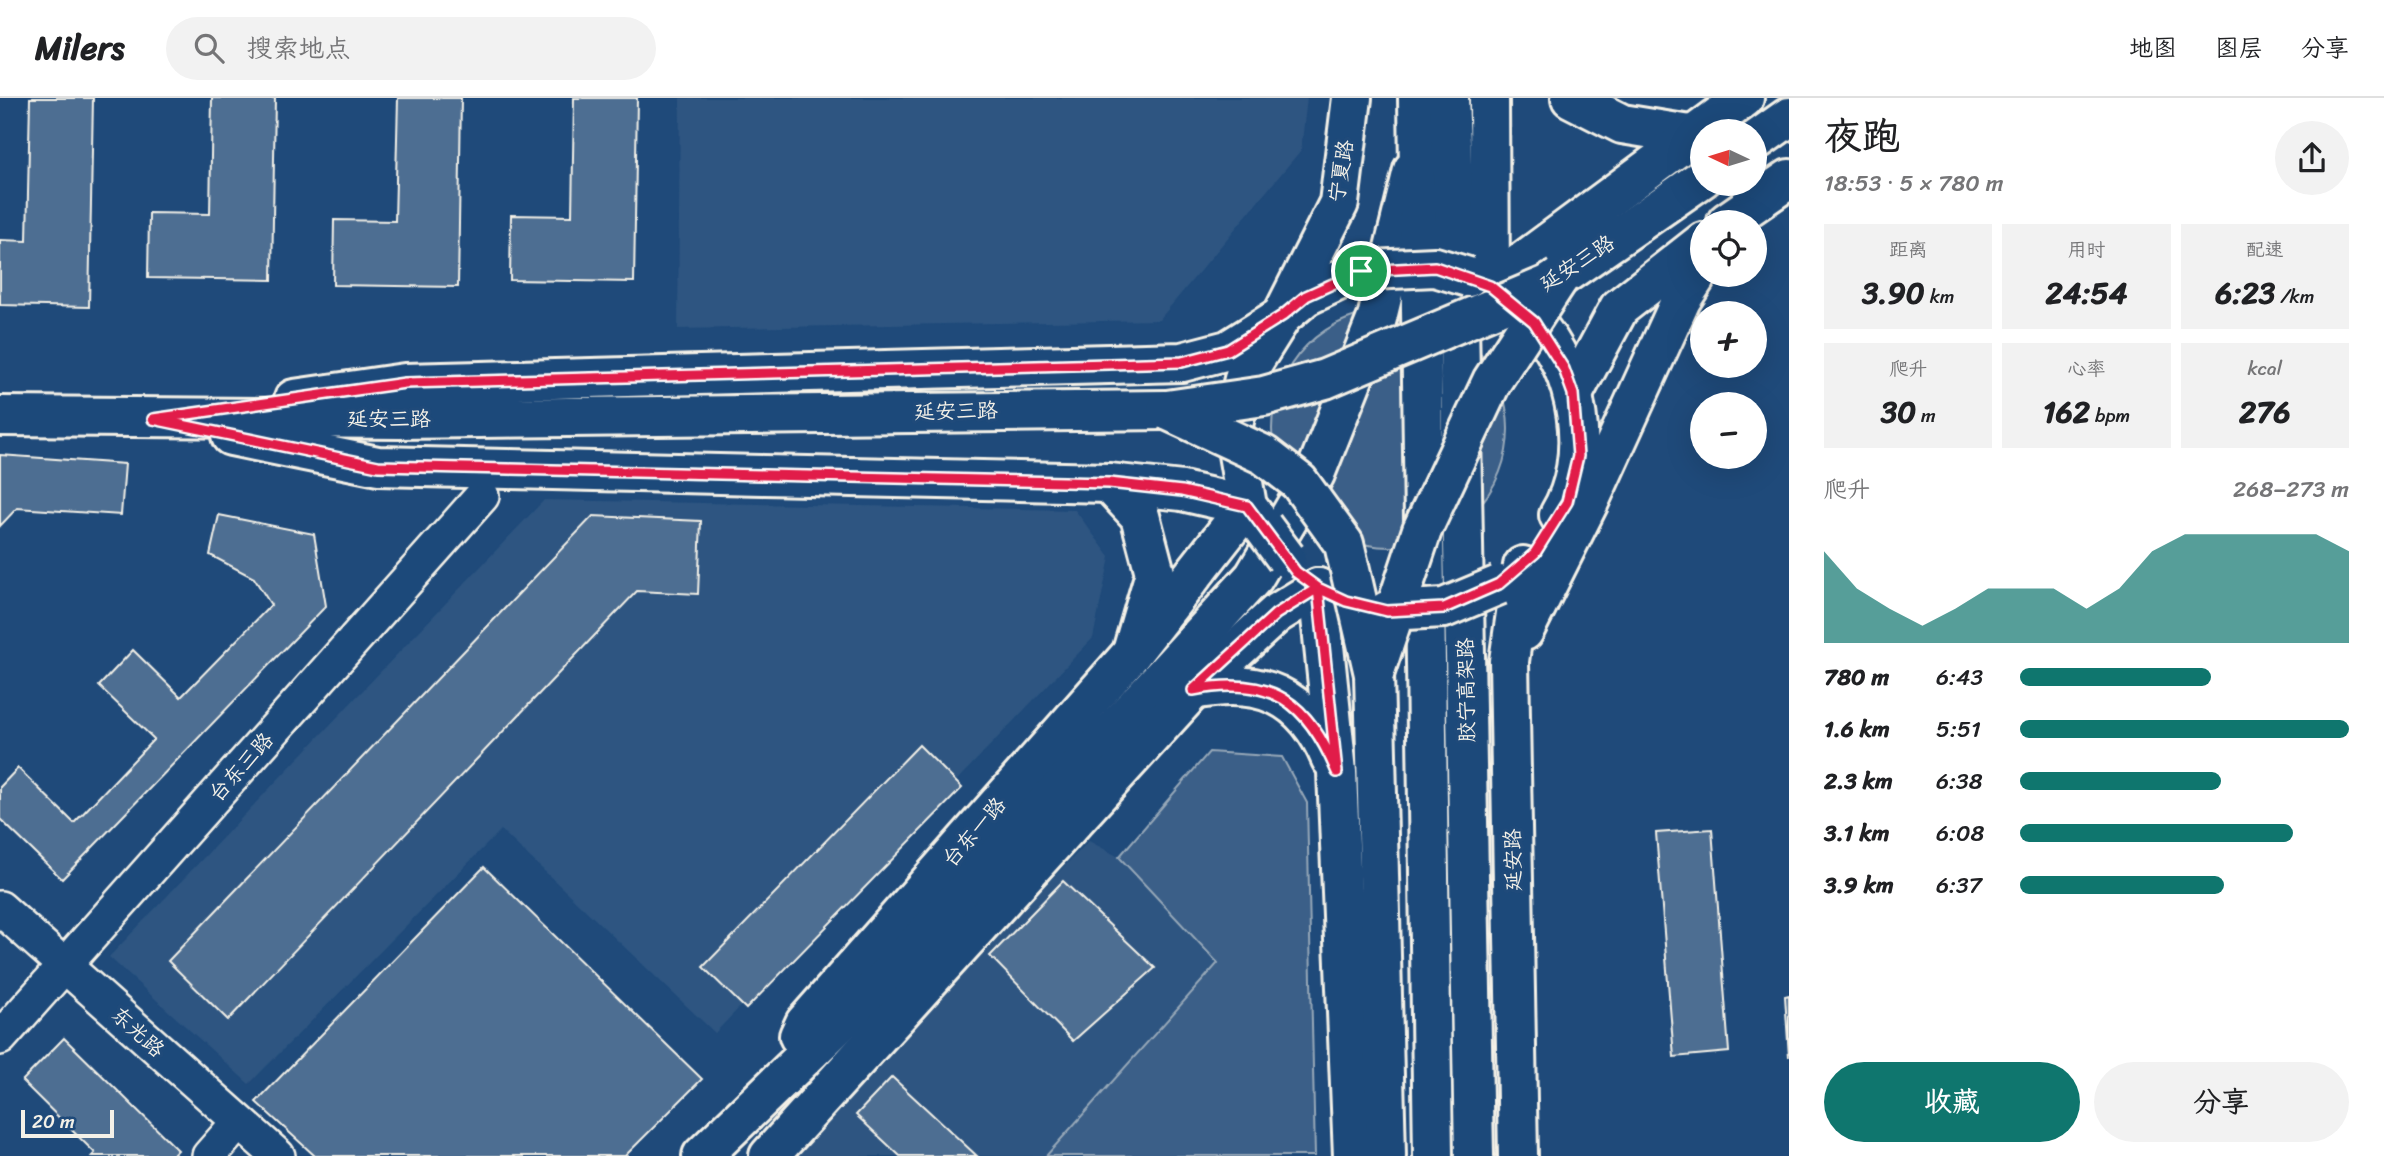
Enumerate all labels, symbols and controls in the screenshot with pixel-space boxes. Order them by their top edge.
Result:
search box [166,17,656,80]
text: Milers [35,19,124,77]
text: 搜索地点 [246,25,350,71]
text: 地图 [2129,27,2177,69]
text: 图层 [2215,27,2263,69]
text: 分享 [2301,27,2349,69]
icon: search [190,29,228,67]
text: 夜跑 [1824,103,1900,170]
north arrow [1690,119,1768,196]
map controls [1690,119,1767,469]
button: share [2275,121,2349,195]
street label: 宁夏路 [1317,137,1365,205]
text: 18:53 · 5 × 780 m [1824,163,2003,204]
button: locate [1690,210,1767,287]
street label: 延安三路 [1531,224,1623,302]
text: 距离 [1889,233,1927,266]
text: 用时 [2067,233,2106,266]
text: 配速 [2246,233,2284,266]
pin [1331,241,1391,301]
icon: arrive [1342,252,1380,290]
text: 3.90 [1862,266,1925,320]
text: 24:54 [2045,266,2128,320]
text: 6:23 [2215,266,2275,320]
text: km [1925,280,1954,313]
text: /km [2275,280,2314,313]
button: + [1690,301,1767,378]
text: 爬升 [1889,352,1927,385]
text: 心率 [2067,352,2106,385]
text: kcal [2248,352,2282,385]
text: 30 [1881,385,1916,439]
text: 162 [2043,385,2090,439]
text: 276 [2239,385,2291,439]
street label: 延安三路 [914,391,998,431]
button: − [1690,392,1767,469]
text: m [1916,399,1936,432]
text: bpm [2090,399,2130,432]
street label: 延安三路 [347,400,431,438]
text: 爬升 [1824,469,1870,510]
text: 268–273 m [2233,469,2349,510]
street label: 胶宁高架路 [1446,637,1486,743]
text: 780 m [1824,657,1889,698]
text: 6:43 [1936,657,1983,698]
text: 1.6 km [1824,709,1890,750]
text: 5:51 [1936,709,1981,750]
street label: 台东三路 [199,723,283,811]
text: 2.3 km [1824,761,1893,802]
text: 6:38 [1936,761,1983,802]
street label: 台东一路 [932,788,1016,876]
text: 3.1 km [1824,813,1889,854]
text: 6:08 [1936,813,1984,854]
street label: 延安路 [1493,828,1533,892]
text: 3.9 km [1824,865,1894,906]
text: 6:37 [1936,865,1982,906]
street label: 东光路 [102,997,174,1067]
button: 收藏 [1824,1062,2080,1142]
button: 分享 [2094,1062,2349,1142]
text: 20 m [32,1105,75,1138]
scale bar [21,1107,114,1139]

